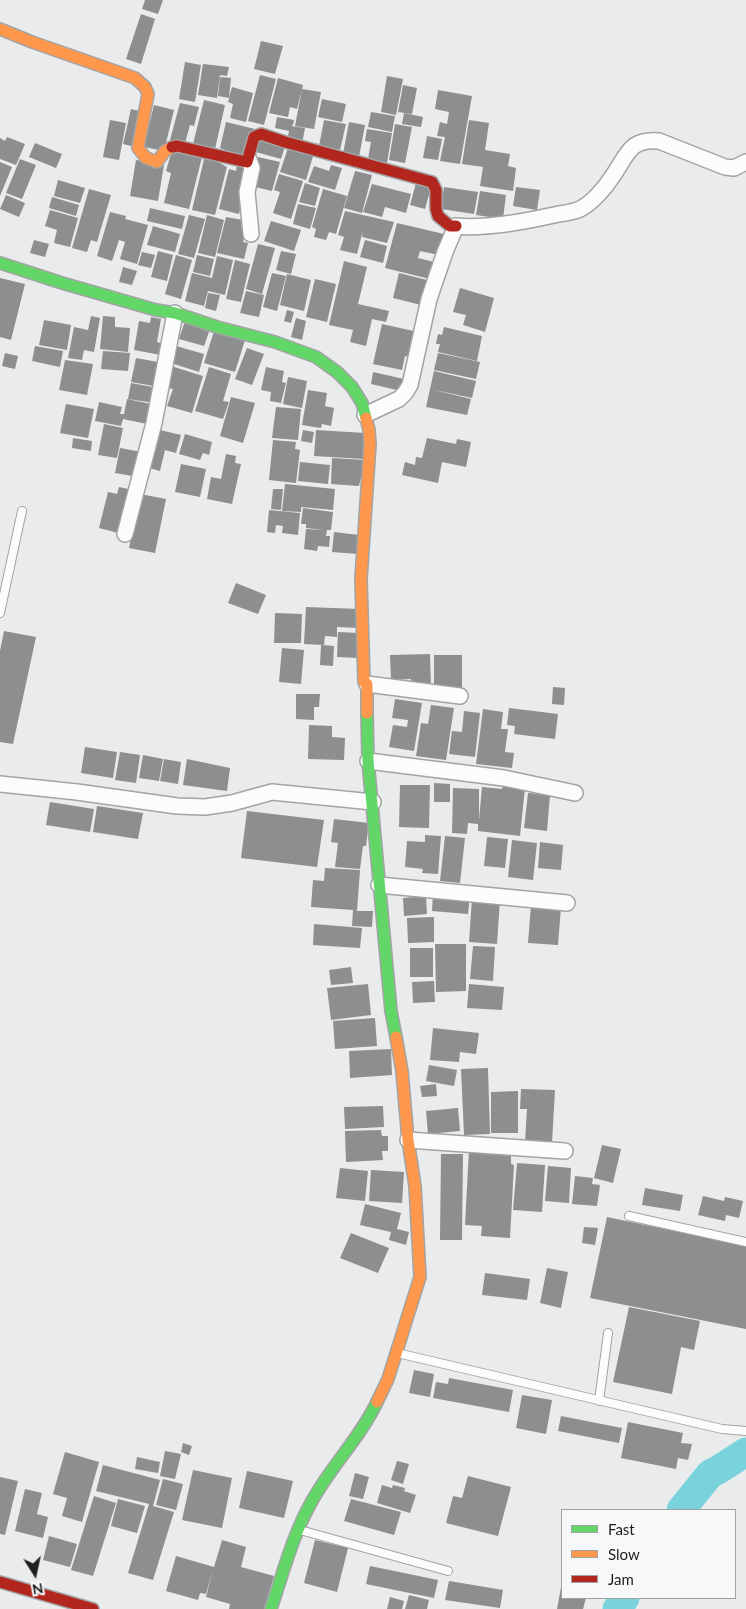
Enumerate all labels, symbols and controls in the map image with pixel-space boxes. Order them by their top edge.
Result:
legend [561,1509,736,1599]
text: Fast [608,1520,635,1538]
text: Slow [608,1545,640,1563]
north arrow [10,1549,60,1599]
text: Jam [608,1570,634,1588]
text: N [31,1580,44,1599]

